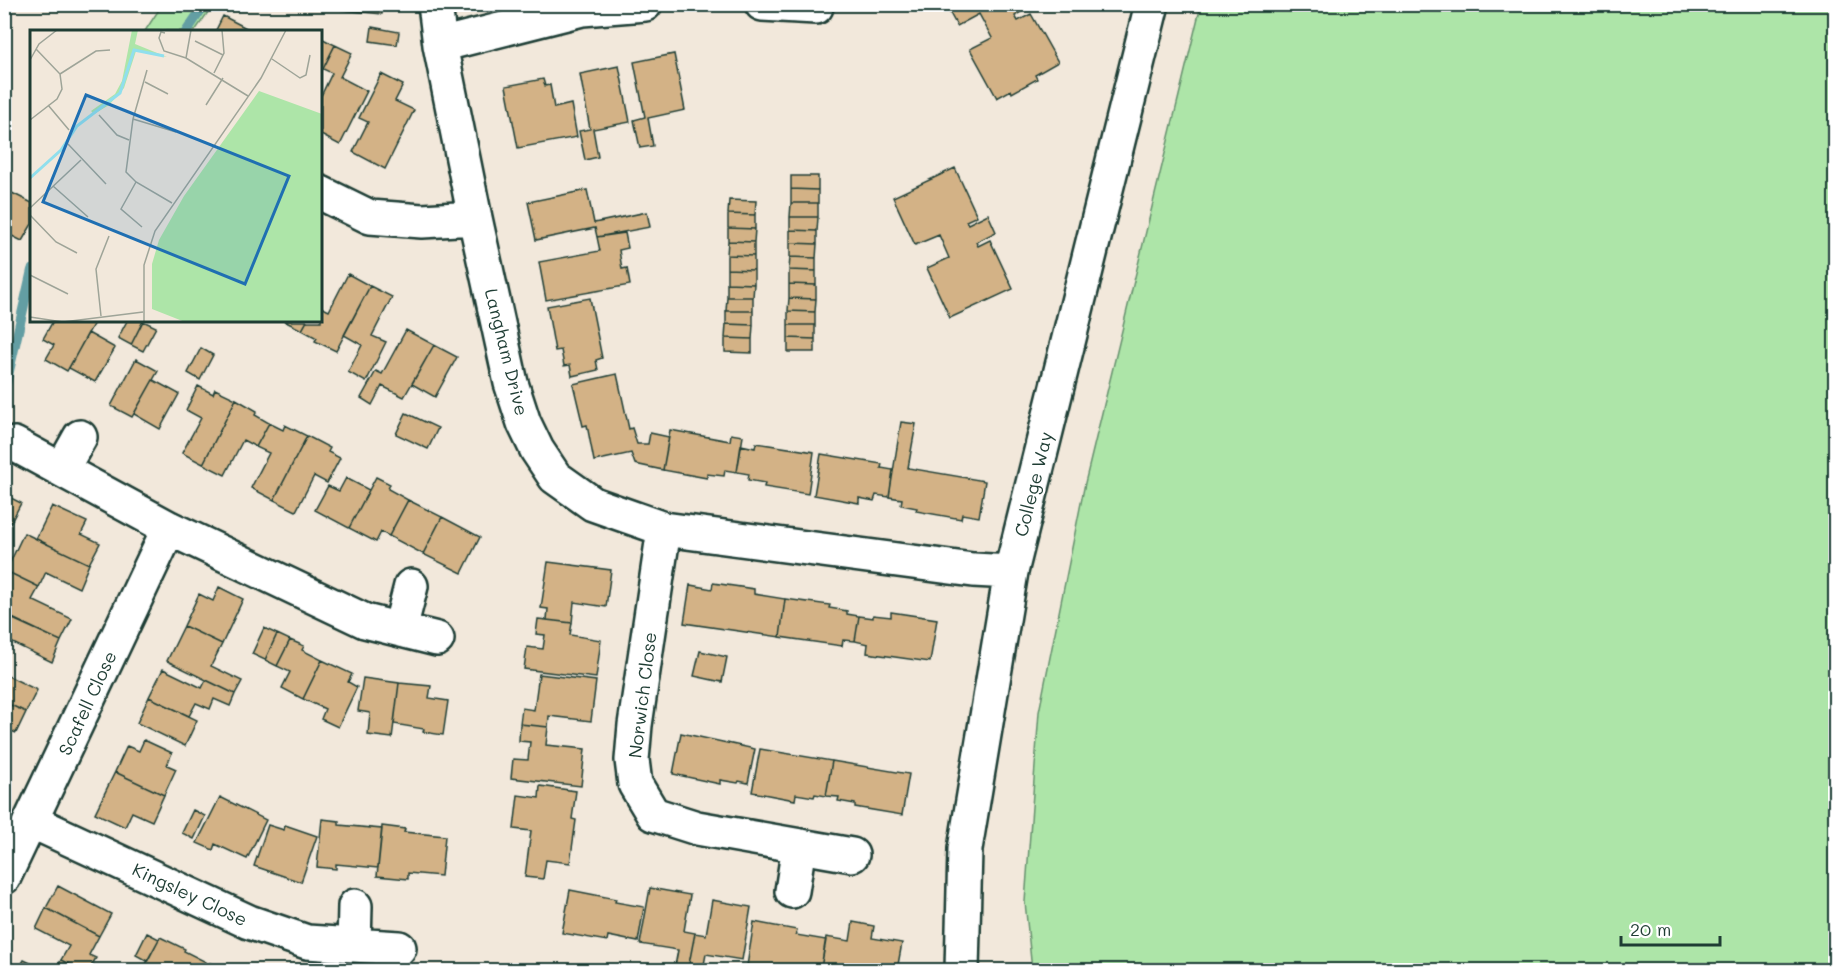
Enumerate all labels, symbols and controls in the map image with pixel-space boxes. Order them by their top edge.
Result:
inset map [30,30,322,322]
street label: Langham Drive [480,286,534,418]
street label: College Way [1008,429,1058,539]
street label: Norwich Close [622,631,662,759]
street label: Scafell Close [52,647,122,759]
street label: Kingsley Close [129,857,251,931]
scale bar [1621,909,1720,947]
text: 20 m [1630,917,1671,941]

